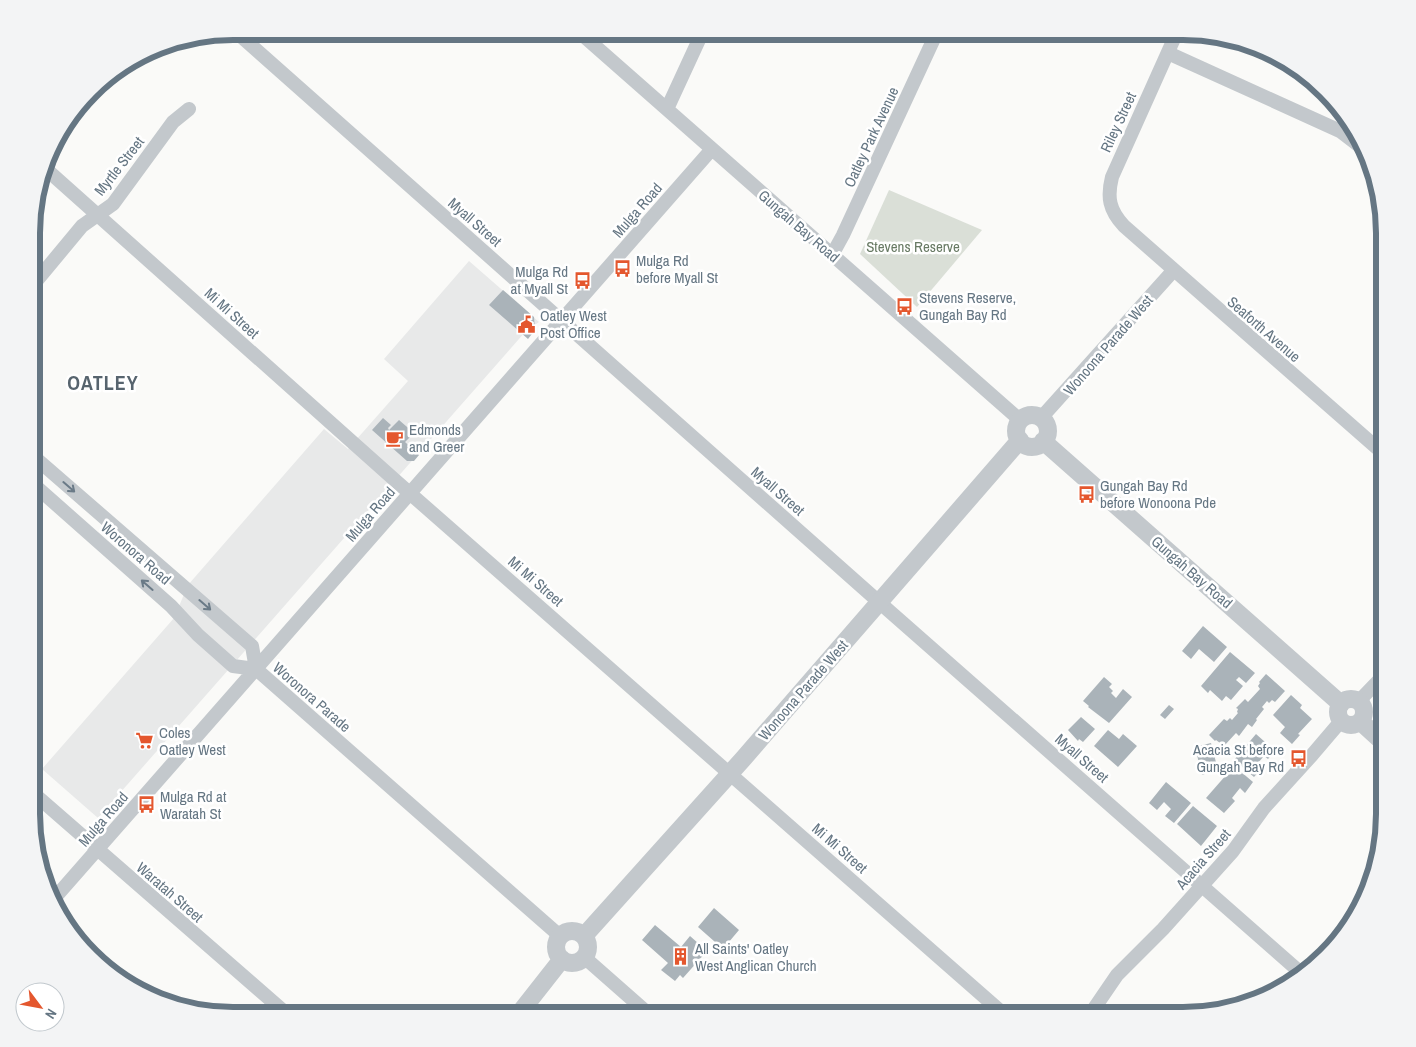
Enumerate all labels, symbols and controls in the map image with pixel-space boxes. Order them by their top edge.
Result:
street label: Oatley Park Avenue [839,83,904,191]
street label: Riley Street [1095,88,1141,156]
street label: Myrtle Street [89,132,149,200]
street label: Mulga Road [607,178,667,242]
street label: Gungah Bay Road [754,185,844,267]
street label: Myall Street [444,193,507,252]
park label: Stevens Reserve [866,236,960,257]
place label: Mulga Rd before Myall St [636,250,719,288]
bus stop icon: Mulga Rd before Myall St [612,259,632,279]
place label: Mulga Rd at Myall St [511,261,569,299]
bus stop icon: Mulga Rd at Myall St [572,270,592,290]
street label: Mi Mi Street [200,283,264,344]
place label: Stevens Reserve, Gungah Bay Rd [919,287,1016,325]
street label: Wonoona Parade West [1058,290,1158,400]
street label: Seaforth Avenue [1223,291,1305,367]
bus stop icon: Stevens Reserve, Gungah Bay Rd [895,296,915,316]
place label: Oatley West Post Office [540,305,607,343]
public building icon: Oatley West Post Office [516,314,536,334]
district label: OATLEY [67,369,139,396]
place label: Edmonds and Greer [409,419,464,457]
cafe icon: Edmonds and Greer [385,428,405,448]
street label: Myall Street [747,462,810,521]
place label: Gungah Bay Rd before Wonoona Pde [1100,475,1216,513]
one-way arrow [63,481,76,492]
street label: Mulga Road [340,482,400,546]
bus stop icon: Gungah Bay Rd before Wonoona Pde [1076,484,1096,504]
street label: Woronora Road [96,517,176,589]
street label: Gungah Bay Road [1147,531,1237,613]
street label: Mi Mi Street [504,551,569,611]
one-way arrow [140,579,153,591]
one-way arrow [198,599,211,611]
street label: Wonoona Parade West [753,635,853,745]
street label: Woronora Parade [269,657,356,737]
place label: Coles Oatley West [159,722,226,760]
street label: Myall Street [1051,729,1114,788]
supermarket icon: Coles Oatley West [135,731,155,751]
place label: Acacia St before Gungah Bay Rd [1192,739,1284,777]
bus stop icon: Acacia St before Gungah Bay Rd [1288,748,1308,768]
place label: Mulga Rd at Waratah St [160,786,227,824]
street label: Mulga Road [73,787,133,851]
bus stop icon: Mulga Rd at Waratah St [136,795,156,815]
street label: Mi Mi Street [808,818,873,878]
street label: Acacia Street [1170,824,1236,895]
street label: Waratah Street [132,857,208,927]
place label: All Saints' Oatley West Anglican Church [694,938,817,976]
building icon: All Saints' Oatley West Anglican Church [671,947,691,967]
north arrow [15,982,65,1032]
text: N [41,1006,61,1022]

